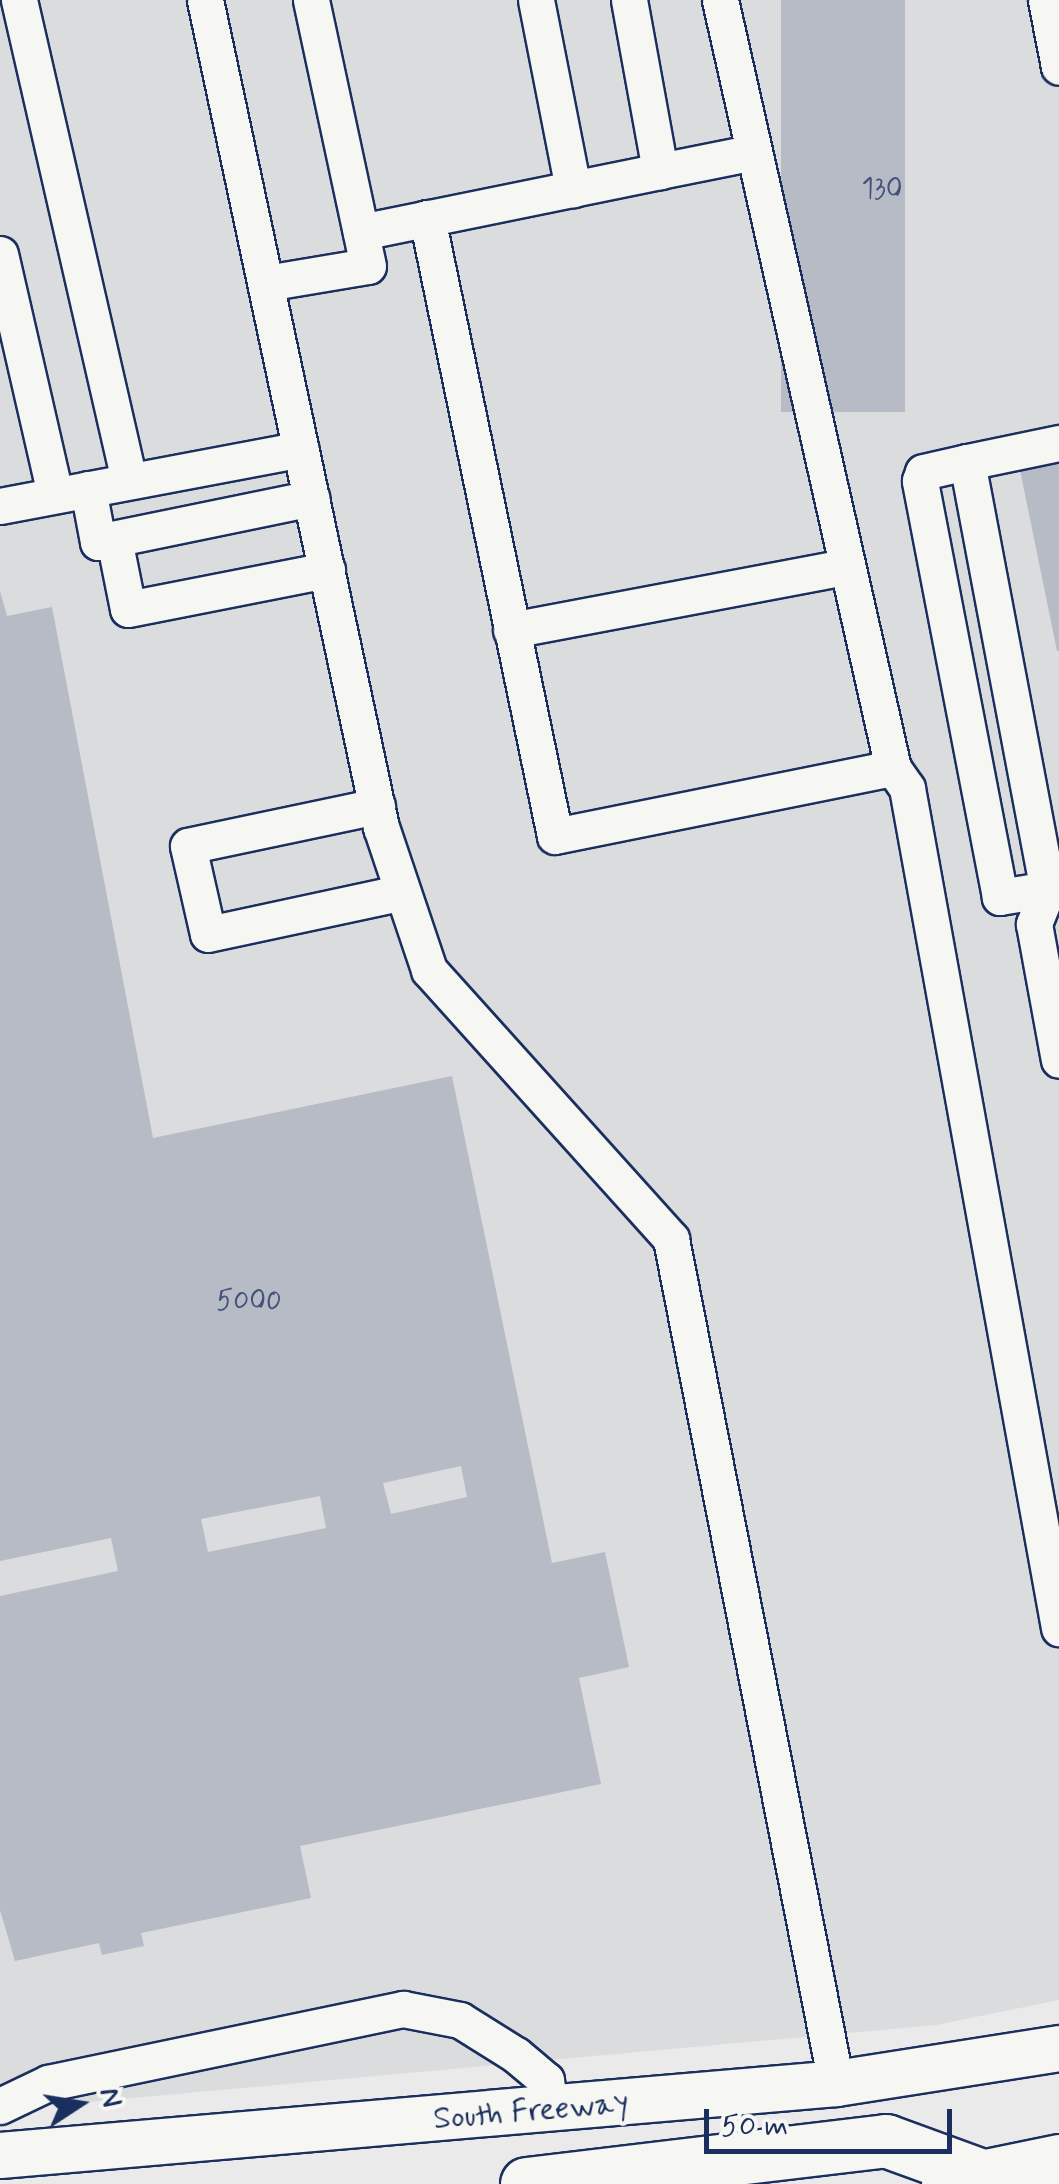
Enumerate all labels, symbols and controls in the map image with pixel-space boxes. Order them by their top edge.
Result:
house number: 130 [861,173,903,207]
house number: 5000 [216,1285,282,1319]
north arrow [30,2054,130,2154]
street label: South Freeway [432,2083,630,2139]
text: N [90,2085,130,2111]
scale bar [709,2089,956,2151]
text: 50 m [721,2107,788,2146]

